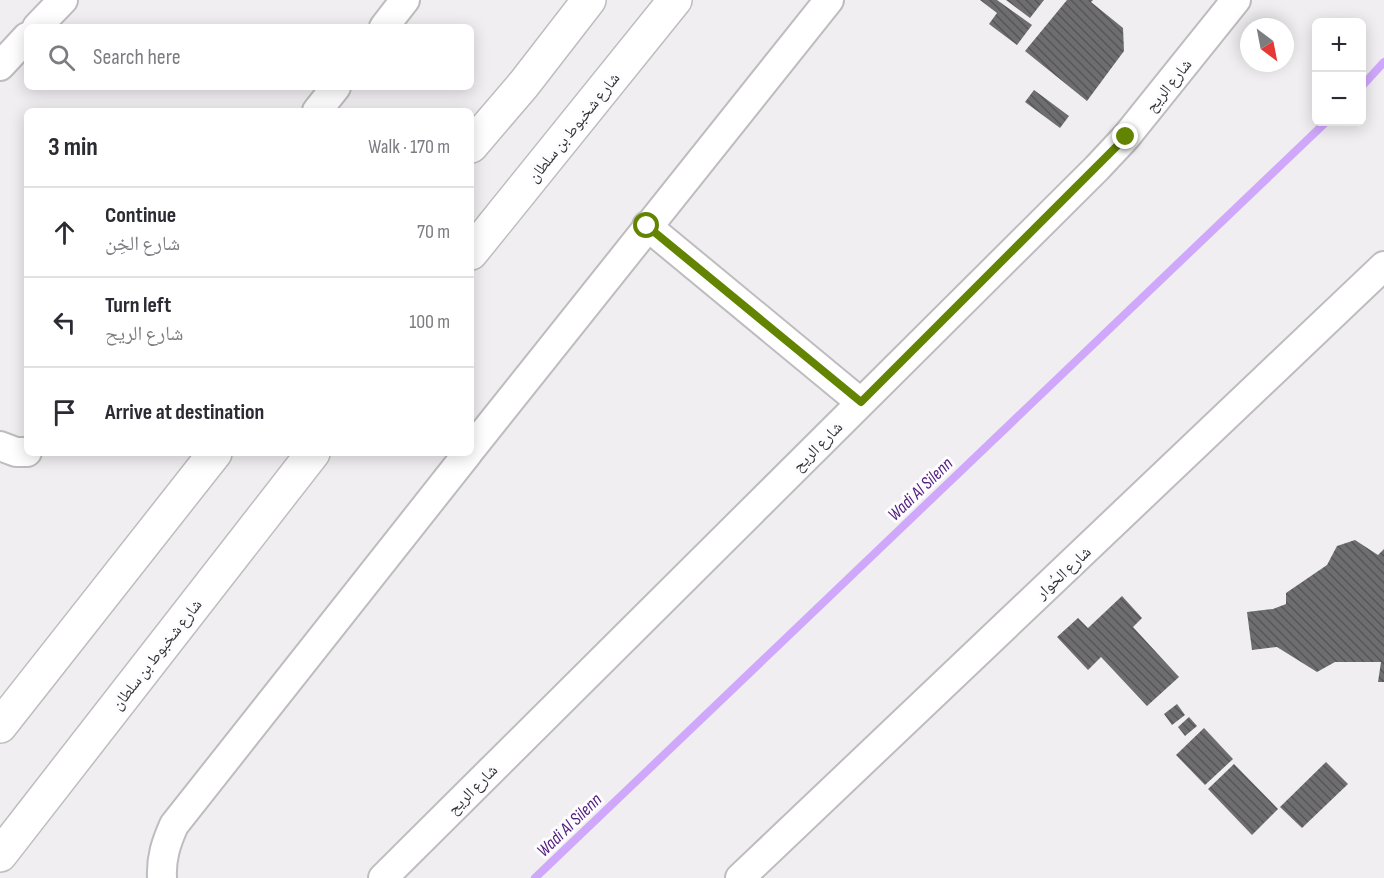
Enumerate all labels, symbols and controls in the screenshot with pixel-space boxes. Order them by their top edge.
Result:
north arrow [1240,18,1294,72]
map controls [1312,18,1366,126]
button: + [1312,18,1366,72]
search box [24,24,474,90]
icon: search [45,41,78,74]
text: Search here [93,44,180,71]
street label: شارع الريح [1142,56,1196,116]
street label: شارع شخبوط بن سلطان [524,69,624,187]
button: − [1312,72,1366,126]
route end [1112,123,1138,149]
text: 3 min [48,132,98,163]
text: Walk · 170 m [368,135,450,159]
text: Continue [105,202,176,229]
route start [633,212,659,238]
icon: ahead [48,216,81,249]
text: 70 m [417,220,450,244]
text: شارع الخِن [105,232,180,256]
text: Turn left [105,292,171,319]
icon: left [48,306,81,339]
text: 100 m [409,310,450,334]
text: شارع الريح [105,322,183,346]
icon: arrive [48,396,81,429]
text: Arrive at destination [105,399,264,426]
street label: شارع الريح [789,418,847,476]
water label: Wadi Al Silenn [884,453,957,525]
street label: شارع الحُوار [1032,543,1095,604]
street label: شارع شخبوط بن سلطان [108,596,206,714]
street label: شارع الريح [444,761,502,819]
water label: Wadi Al Silenn [533,789,606,861]

